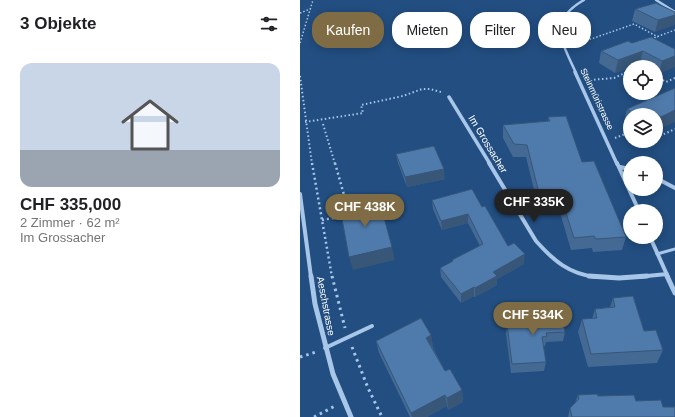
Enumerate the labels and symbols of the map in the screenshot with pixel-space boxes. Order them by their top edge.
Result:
street label: Steinmüristrasse [578,67,616,131]
street label: Im Grossacher [466,113,510,176]
pin: CHF 335K [493,189,575,223]
pin: CHF 438K [324,194,406,228]
street label: Aeschstrasse [315,275,337,337]
pin: CHF 534K [492,302,574,336]

